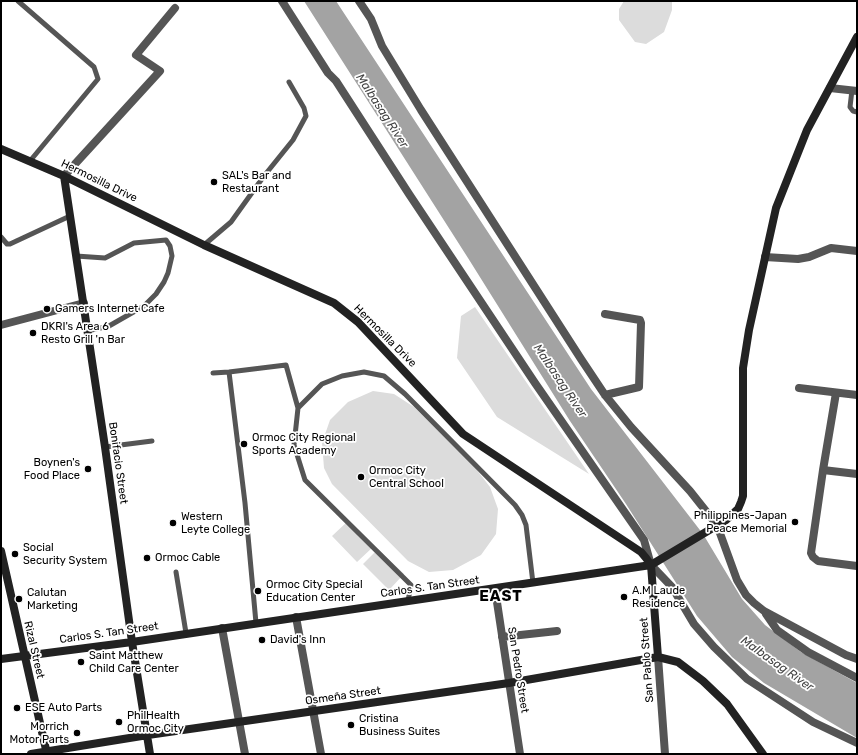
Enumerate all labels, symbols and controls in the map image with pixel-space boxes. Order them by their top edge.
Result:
water label: Malbasag River [353,71,411,151]
street label: Hermosilla Drive [59,157,139,205]
place label: SAL's Bar and Restaurant [222,169,291,195]
marker: SAL's Bar and Restaurant [209,177,219,187]
place label: Gamers Internet Cafe [55,302,165,316]
street label: Hermosilla Drive [351,302,419,370]
marker: Gamers Internet Cafe [42,304,52,314]
place label: DKRI's Area 6 Resto Grill 'n Bar [41,320,125,346]
marker: DKRI's Area 6 Resto Grill 'n Bar [28,328,38,338]
water label: Malbasag River [530,342,590,420]
street label: Bonifacio Street [106,421,130,505]
place label: Ormoc City Regional Sports Academy [252,431,356,457]
marker: Ormoc City Regional Sports Academy [239,439,249,449]
place label: Boynen's Food Place [24,456,80,482]
marker: Boynen's Food Place [83,464,93,474]
place label: Ormoc City Central School [369,464,444,490]
marker: Ormoc City Central School [356,472,366,482]
place label: Philippines-Japan Peace Memorial [694,509,787,535]
place label: Western Leyte College [181,510,250,536]
marker: Philippines-Japan Peace Memorial [790,517,800,527]
marker: Western Leyte College [168,518,178,528]
place label: Social Security System [23,541,107,567]
marker: Social Security System [10,549,20,559]
place label: Ormoc Cable [155,551,220,565]
marker: Ormoc Cable [142,553,152,563]
street label: Carlos S. Tan Street [380,574,480,600]
place label: Ormoc City Special Education Center [266,578,363,604]
place label: A.M Laude Residence [632,584,685,610]
place label: Calutan Marketing [27,586,78,612]
marker: Ormoc City Special Education Center [253,586,263,596]
district label: EAST [479,588,523,606]
marker: A.M Laude Residence [619,592,629,602]
marker: Calutan Marketing [14,594,24,604]
street label: San Pablo Street [637,617,657,703]
street label: Rizal Street [21,620,47,680]
street label: Carlos S. Tan Street [59,620,159,646]
street label: San Pedro Street [505,626,531,714]
place label: David's Inn [270,633,326,647]
water label: Malbasag River [738,634,816,694]
marker: David's Inn [257,635,267,645]
place label: Saint Matthew Child Care Center [89,649,179,675]
marker: Saint Matthew Child Care Center [76,657,86,667]
street label: Osmeña Street [304,684,382,708]
place label: ESE Auto Parts [25,701,102,715]
marker: ESE Auto Parts [12,703,22,713]
place label: PhilHealth Ormoc City [127,709,184,735]
place label: Cristina Business Suites [359,712,440,738]
marker: PhilHealth Ormoc City [114,717,124,727]
place label: Morrich Motor Parts [9,720,69,746]
marker: Cristina Business Suites [346,720,356,730]
marker: Morrich Motor Parts [72,728,82,738]

